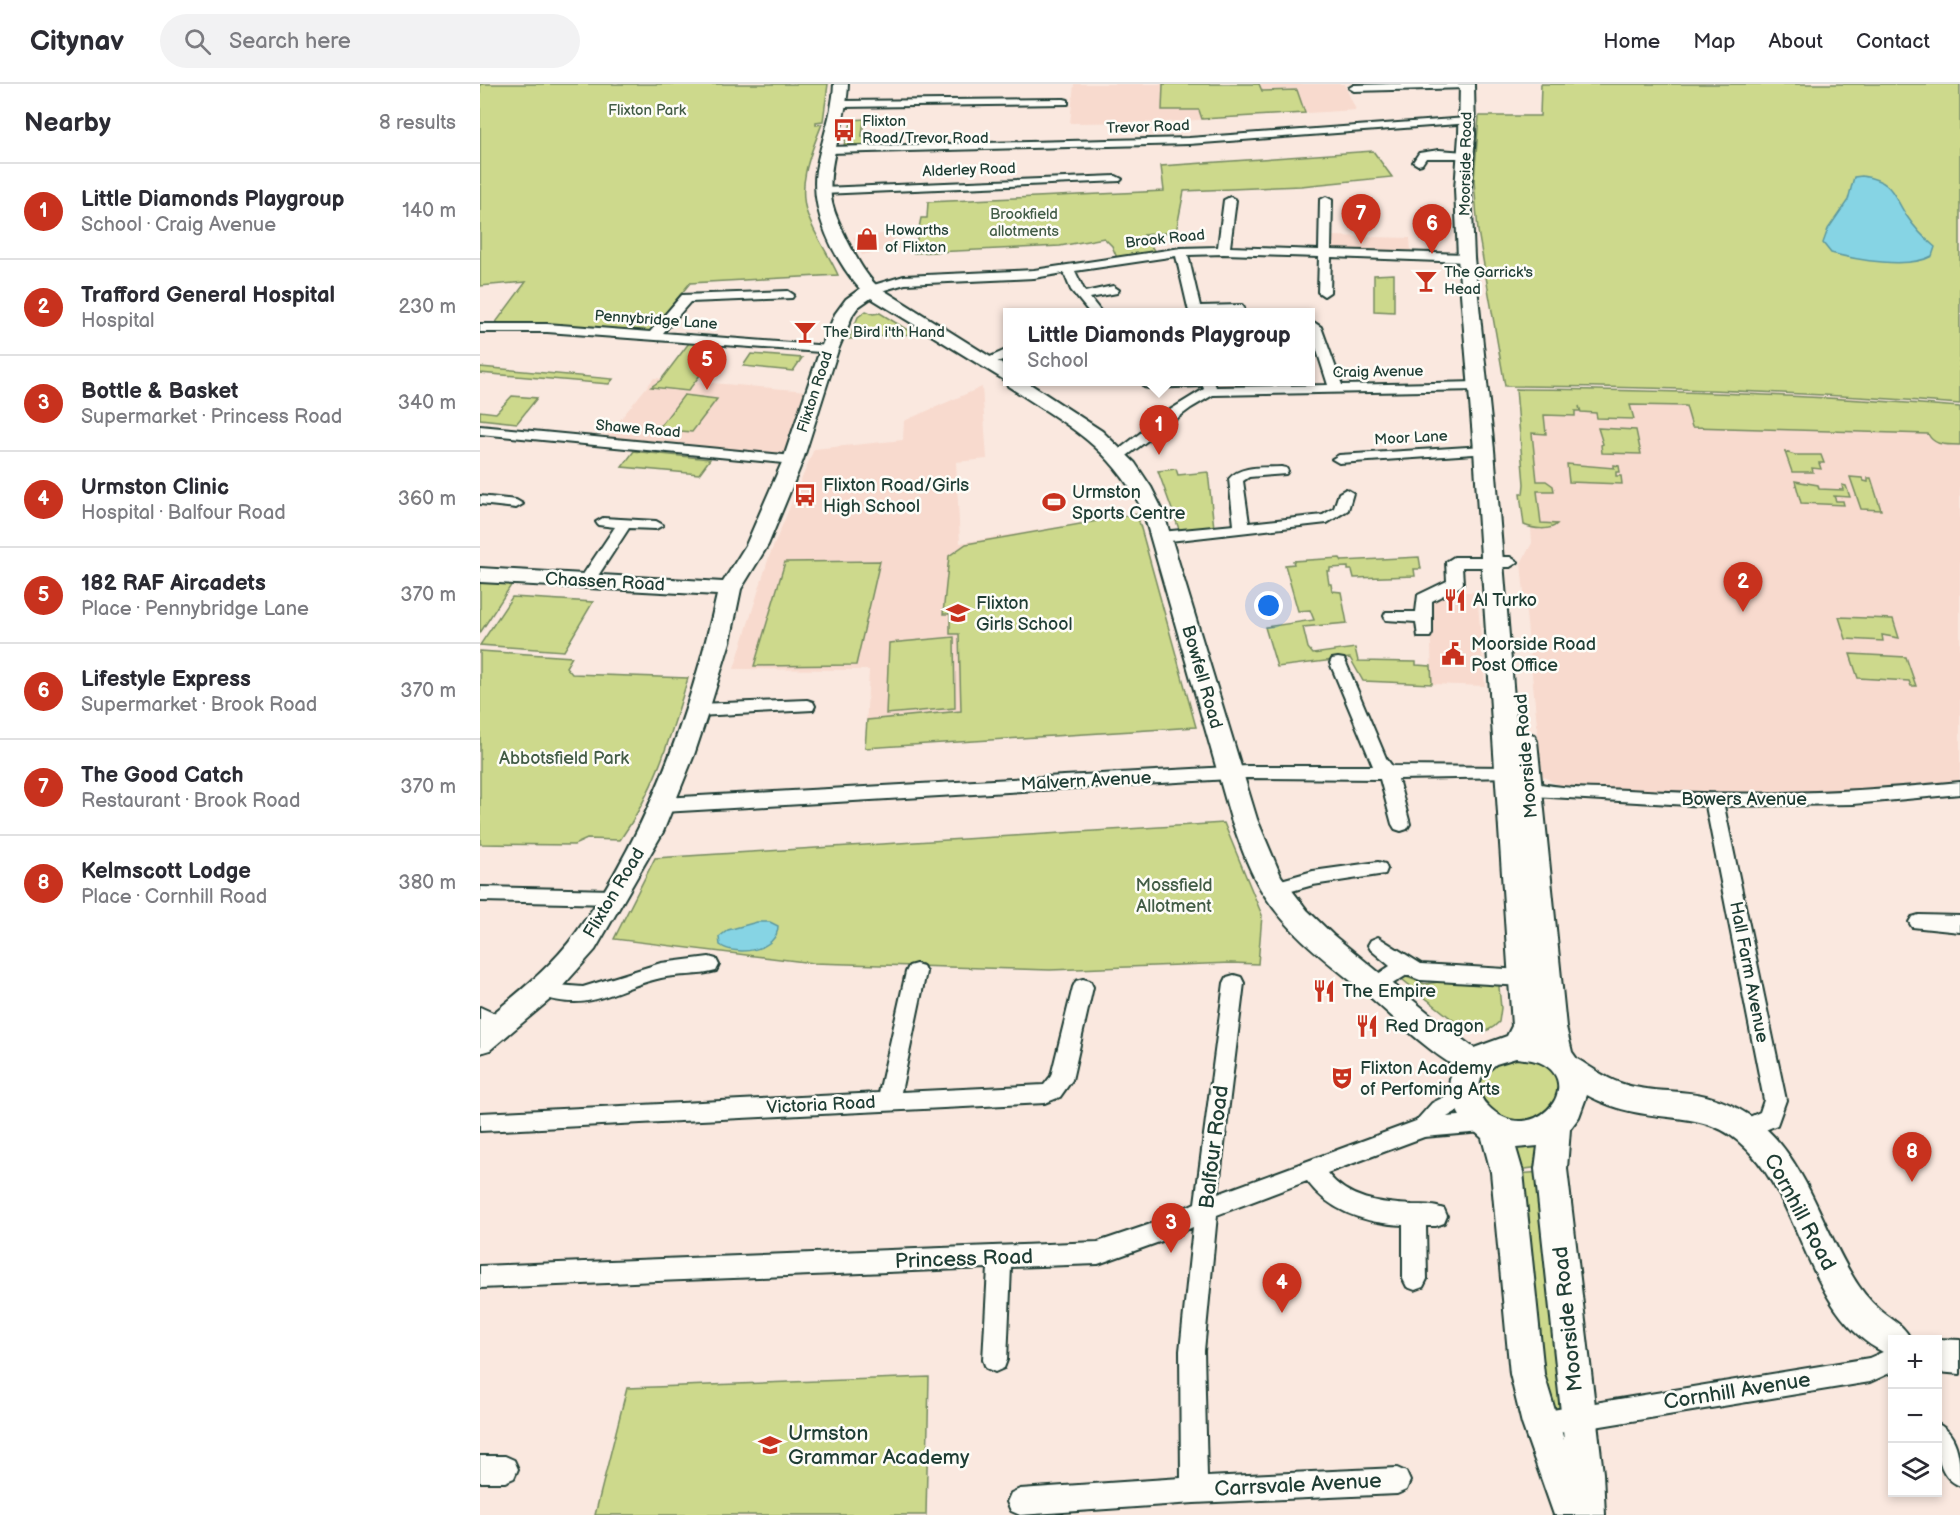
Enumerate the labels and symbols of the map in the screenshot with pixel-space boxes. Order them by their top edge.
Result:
park label: Flixton Park [608,101,687,120]
place label: Flixton Road/Trevor Road [862,112,989,148]
street label: Moorside Road [1456,112,1476,216]
street label: Trevor Road [1106,116,1190,138]
bus stop icon: Flixton Road/Trevor Road [831,117,857,143]
street label: Alderley Road [922,159,1016,181]
pin: 7 [1342,194,1380,244]
pin: 6 [1412,204,1452,254]
park label: Brookfield allotments [989,205,1059,241]
place label: Howarths of Flixton [885,221,949,257]
street label: Brook Road [1124,225,1206,253]
shop icon: Howarths of Flixton [854,226,880,252]
place label: The Garrick's Head [1444,263,1534,299]
bar icon: The Garrick's Head [1413,268,1439,294]
street label: Pennybridge Lane [594,306,718,334]
bar icon: The Bird i'th Hand [792,319,818,345]
place label: The Bird i'th Hand [823,323,945,342]
pin: 5 [688,340,726,390]
street label: Flixton Road [793,349,837,435]
street label: Craig Avenue [1332,362,1424,382]
pin: 1 [1140,406,1178,455]
street label: Shawe Road [595,416,681,442]
street label: Moor Lane [1374,427,1448,449]
place label: Flixton Road/Girls High School [823,475,969,517]
bus stop icon: Flixton Road/Girls High School [792,482,818,508]
place label: Urmston Sports Centre [1072,482,1186,524]
sports icon: Urmston Sports Centre [1041,489,1067,515]
pin: 2 [1724,562,1762,612]
street label: Chassen Road [545,568,665,596]
restaurant icon: Al Turko [1442,587,1468,613]
place label: Al Turko [1473,590,1537,611]
your location [1254,591,1283,620]
place label: Flixton Girls School [976,593,1073,635]
school or university icon: Flixton Girls School [945,600,971,626]
street label: Bowfell Road [1177,623,1227,731]
place label: Moorside Road Post Office [1471,634,1596,676]
public building icon: Moorside Road Post Office [1440,641,1466,667]
street label: Moorside Road [1510,693,1542,819]
park label: Abbotsfield Park [499,748,629,769]
street label: Malvern Avenue [1020,767,1152,795]
street label: Bowers Avenue [1681,789,1807,810]
street label: Flixton Road [579,844,649,942]
park label: Mossfield Allotment [1135,875,1213,917]
street label: Hall Farm Avenue [1725,900,1773,1045]
restaurant icon: The Empire [1311,978,1337,1004]
place label: The Empire [1342,981,1436,1002]
restaurant icon: Red Dragon [1354,1013,1380,1039]
place label: Red Dragon [1385,1016,1484,1037]
place label: Flixton Academy of Perfoming Arts [1360,1058,1500,1100]
theatre icon: Flixton Academy of Perfoming Arts [1329,1065,1355,1091]
street label: Balfour Road [1194,1084,1234,1210]
street label: Victoria Road [766,1092,876,1118]
pin: 8 [1892,1132,1932,1182]
street label: Cornhill Road [1759,1149,1841,1275]
pin: 3 [1152,1204,1190,1253]
street label: Princess Road [894,1244,1034,1274]
street label: Moorside Road [1548,1245,1588,1393]
pin: 4 [1262,1264,1302,1313]
street label: Cornhill Avenue [1662,1367,1812,1415]
place label: Urmston Grammar Academy [788,1421,970,1470]
school or university icon: Urmston Grammar Academy [757,1432,783,1458]
street label: Carrsvale Avenue [1214,1468,1382,1502]

